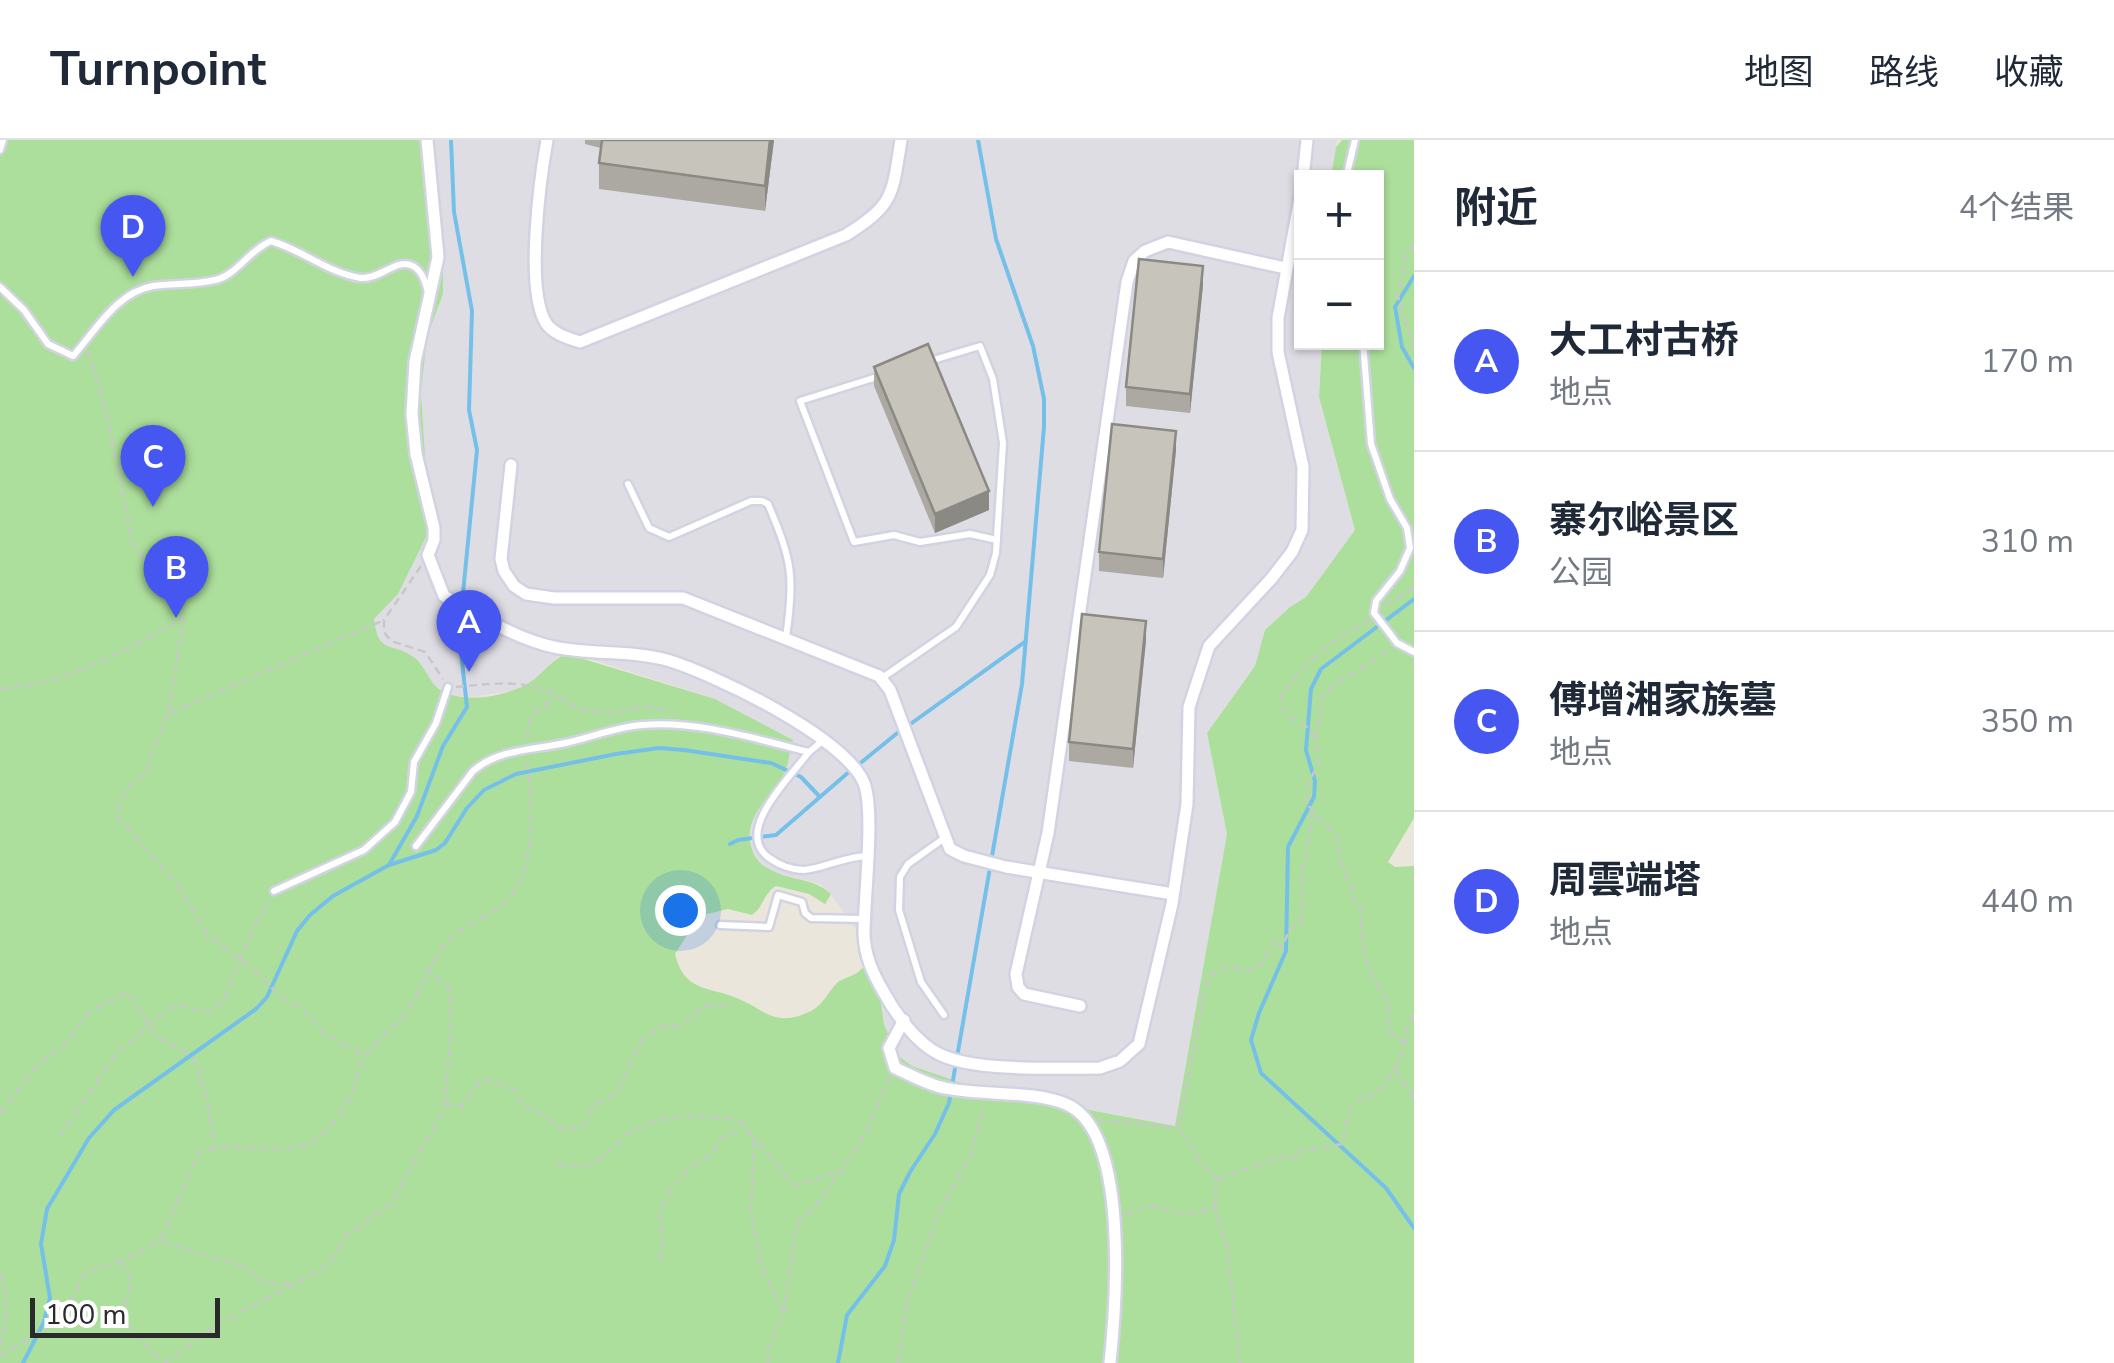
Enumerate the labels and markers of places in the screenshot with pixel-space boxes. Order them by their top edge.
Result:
pin: D [100,194,166,277]
pin: C [120,424,186,507]
pin: B [144,536,208,618]
pin: A [436,590,502,672]

